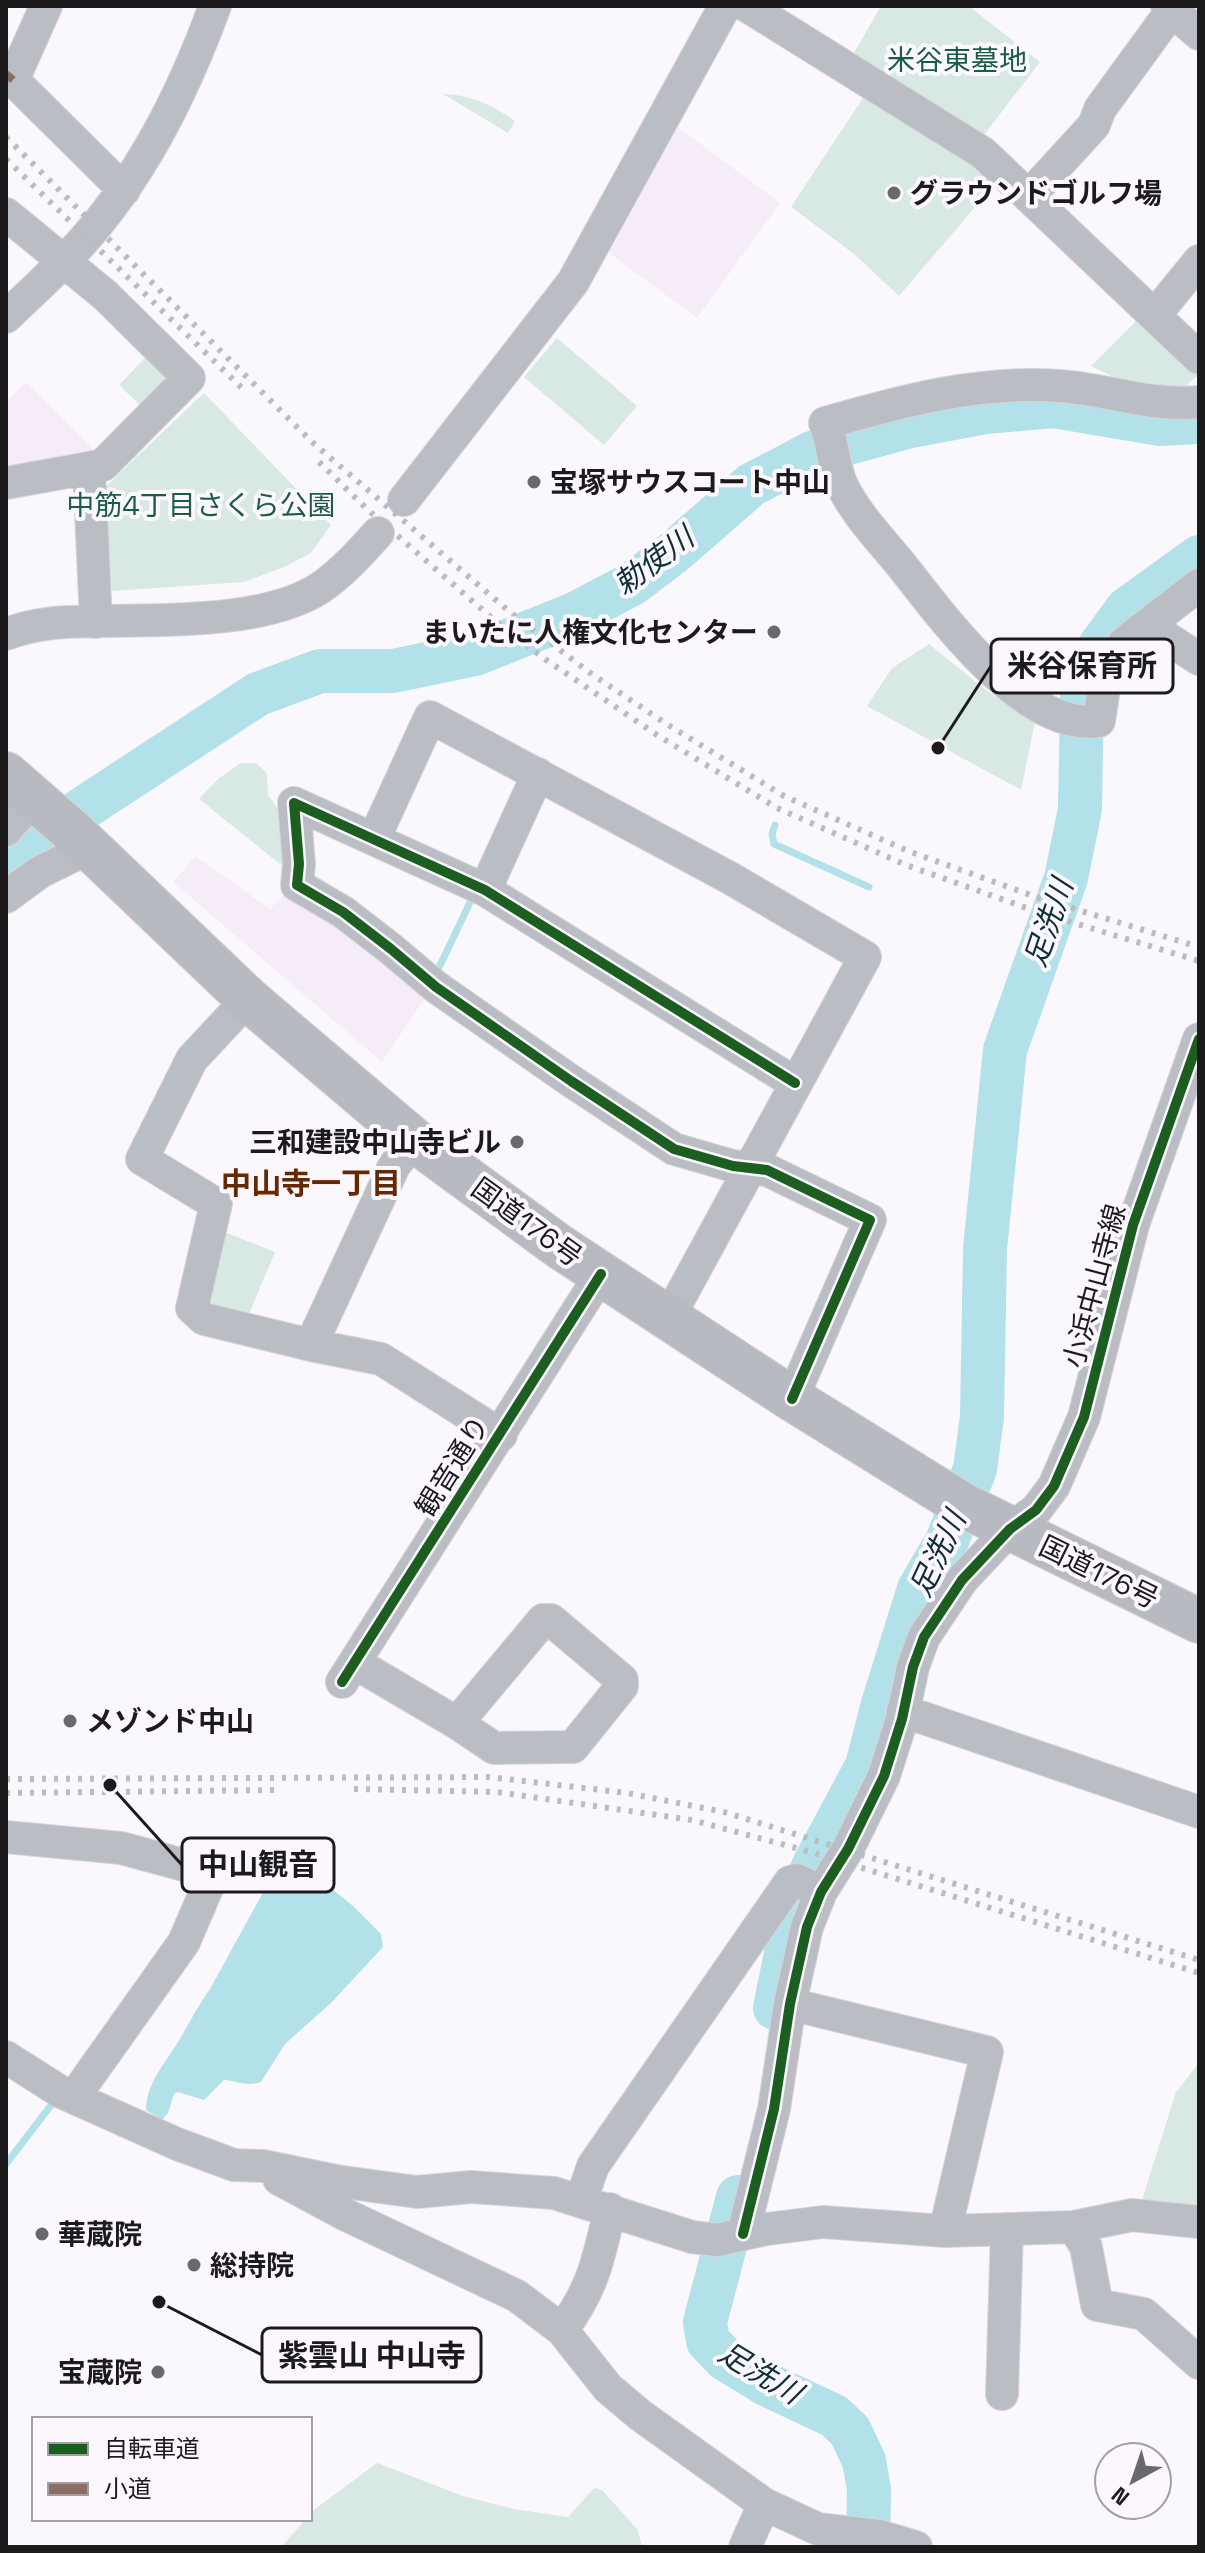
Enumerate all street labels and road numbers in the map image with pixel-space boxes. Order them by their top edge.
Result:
street label: 国道176号 [464,1170,590,1274]
street label: 小浜中山寺線 [1055,1200,1133,1372]
street label: 観音通り [407,1409,497,1523]
street label: 国道176号 [1033,1528,1165,1616]

